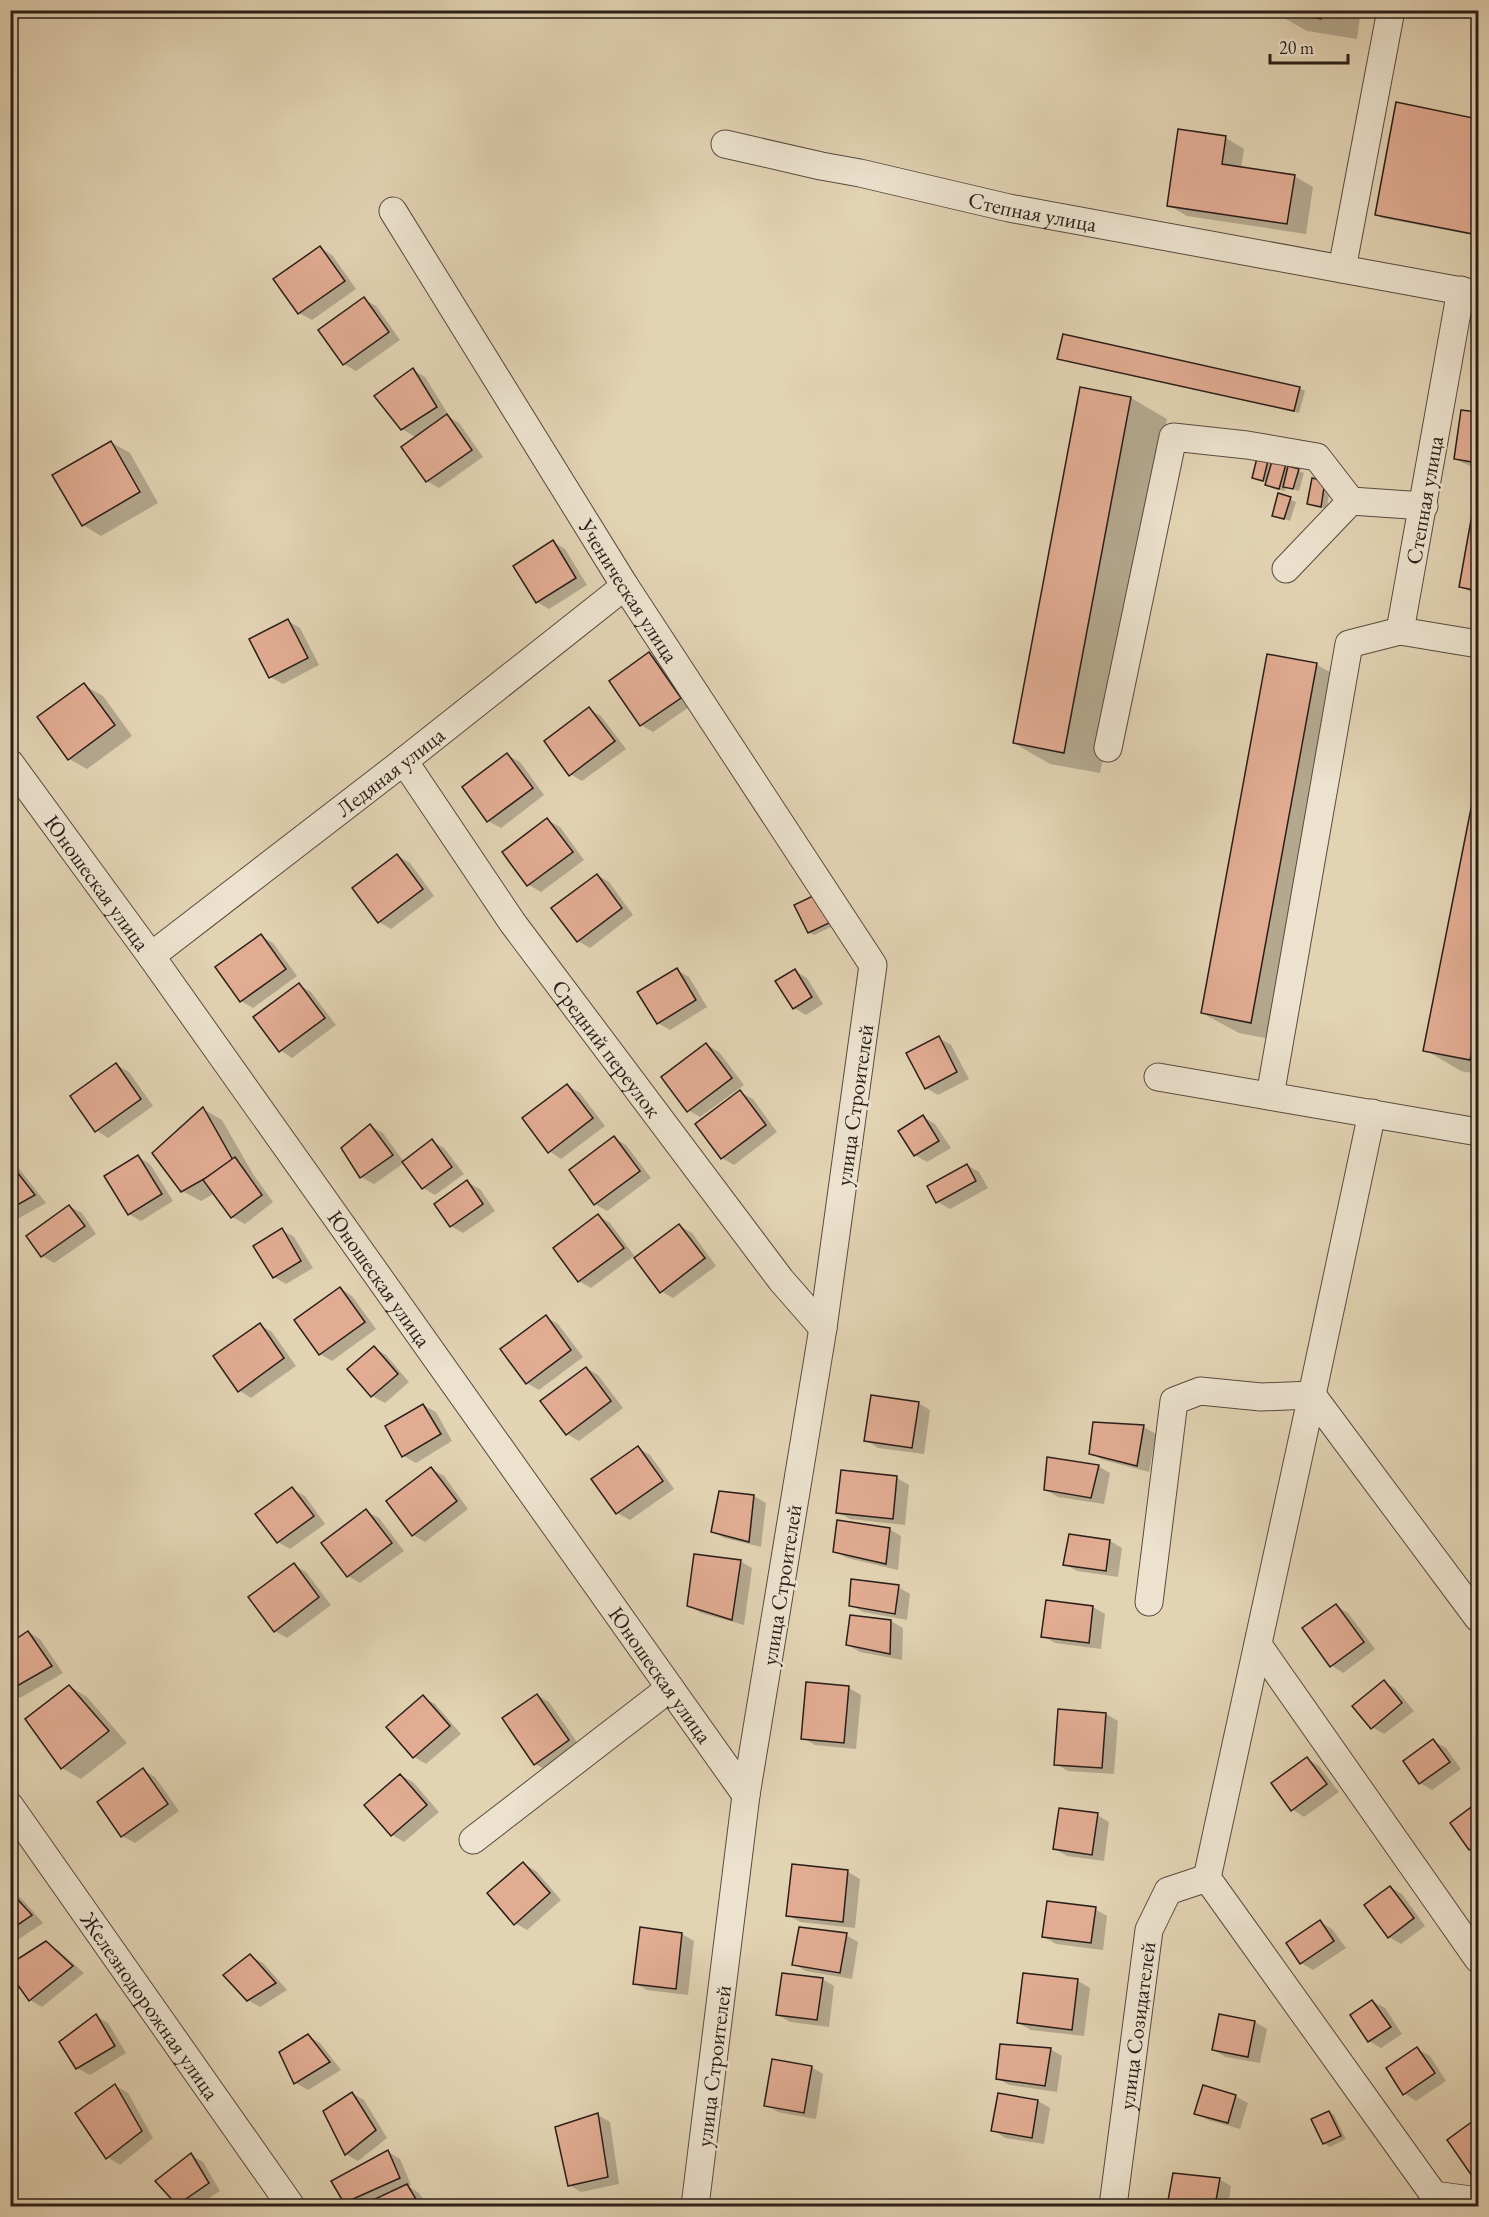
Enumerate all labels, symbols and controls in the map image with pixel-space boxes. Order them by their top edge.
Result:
scale bar [1270,27,1348,65]
text: 20 m [1279,36,1314,59]
street label: Степная улица [965,185,1099,239]
street label: Степная улица [1399,433,1450,567]
street label: Ученическая улица [571,513,685,669]
street label: Ледяная улица [330,720,451,823]
street label: Юношеская улица [37,809,156,957]
street label: Средний переулок [545,974,668,1124]
street label: улица Строителей [829,1022,880,1188]
street label: Юношеская улица [320,1204,438,1353]
street label: улица Строителей [754,1502,809,1668]
street label: Юношеская улица [602,1601,719,1749]
street label: Железнодорожная улица [73,1905,226,2106]
street label: улица Созидателей [1112,1939,1162,2111]
street label: улица Строителей [689,1983,738,2149]

